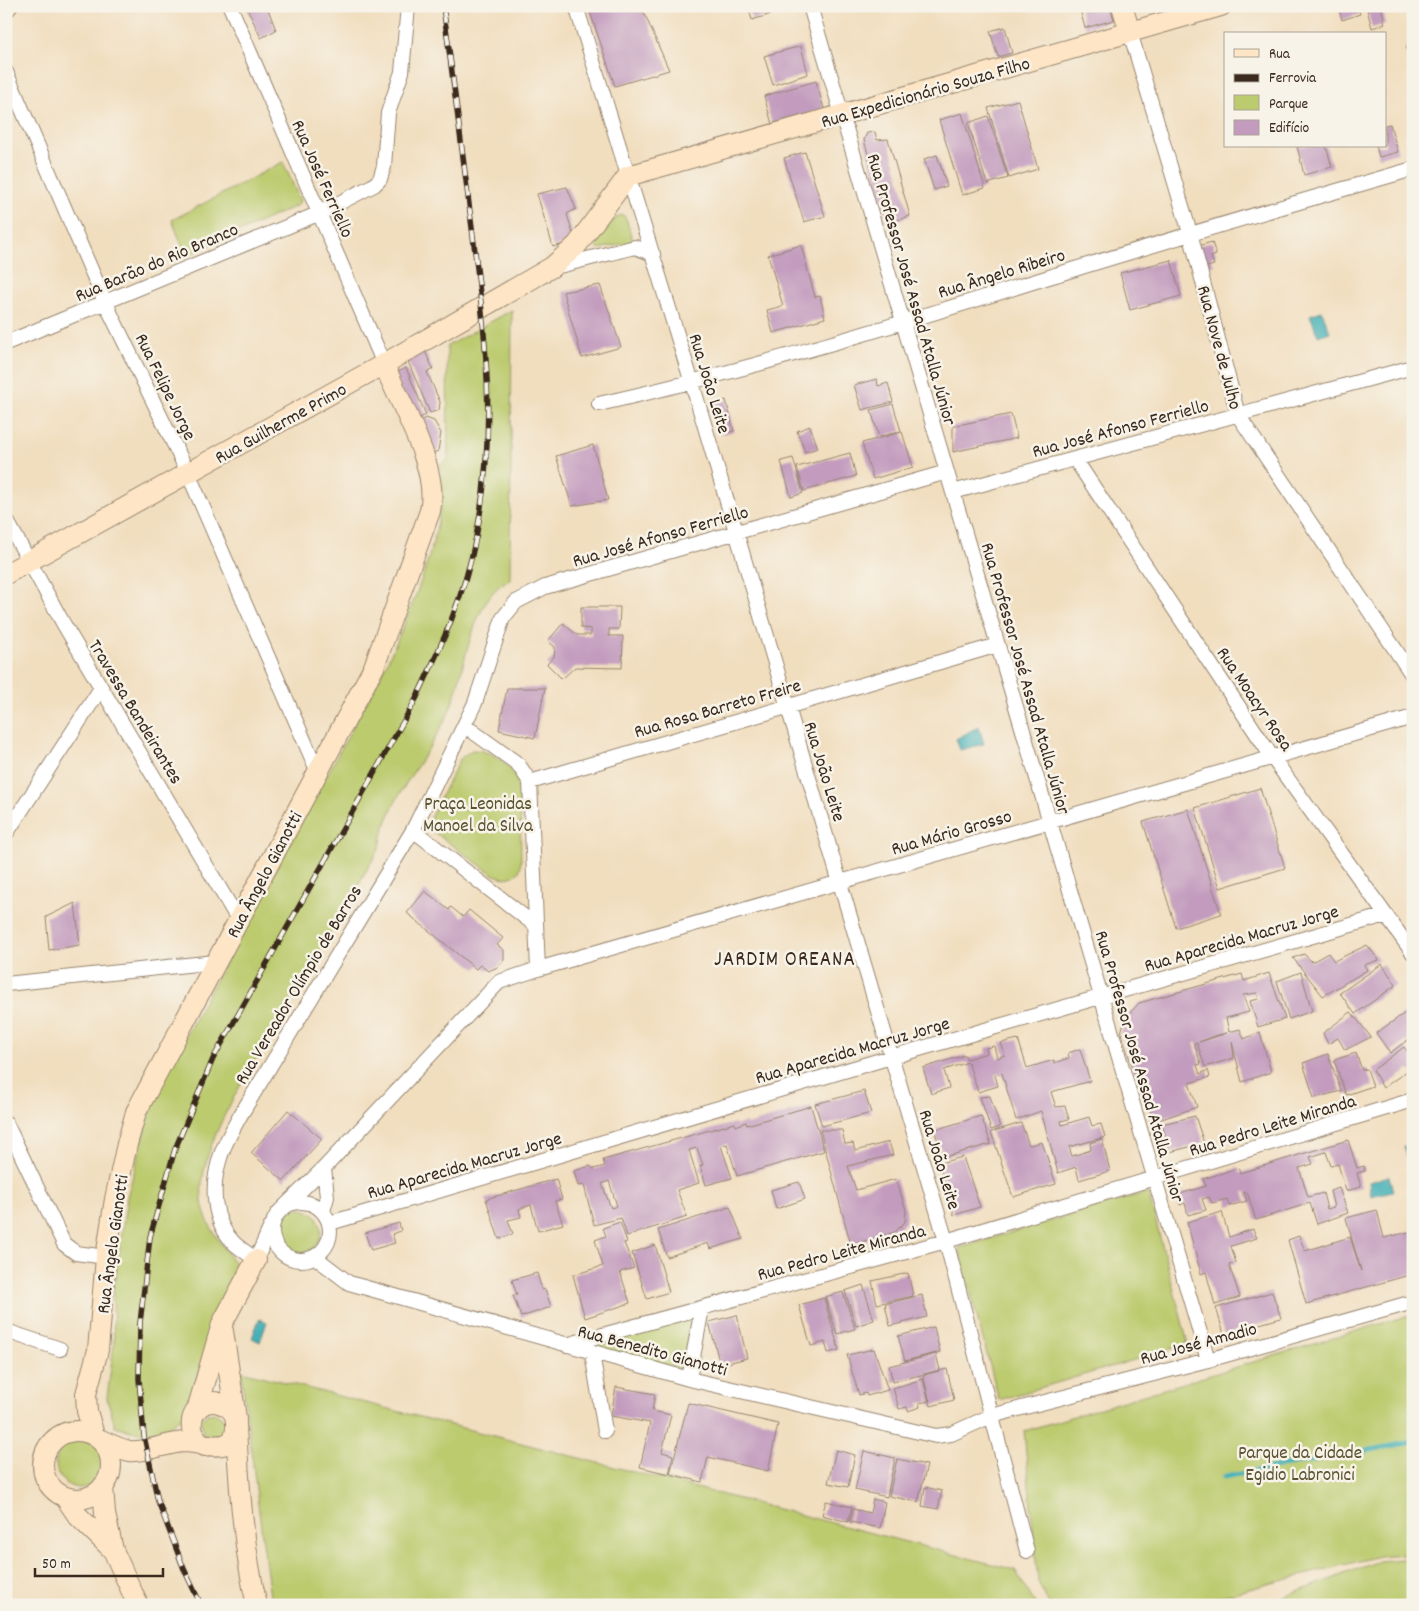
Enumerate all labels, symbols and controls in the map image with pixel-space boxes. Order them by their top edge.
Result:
legend [1224,32,1386,148]
text: Rua [1269,44,1291,66]
street label: Rua Expedicionário Souza Filho [818,52,1034,137]
text: Ferrovia [1269,68,1317,90]
text: Parque [1269,94,1309,116]
street label: Rua José Ferriello [283,116,359,243]
text: Edifício [1269,118,1309,140]
street label: Rua Professor José Assad Atalla Júnior [858,151,961,429]
street label: Rua Barão do Rio Branco [72,218,243,311]
street label: Rua Ângelo Ribeiro [935,243,1069,307]
street label: Rua Nove de Julho [1188,283,1247,413]
street label: Rua Felipe Jorge [126,329,201,446]
street label: Rua João Leite [680,331,736,437]
street label: Rua Guilherme Primo [211,378,353,473]
street label: Rua José Afonso Ferriello [1030,394,1212,467]
street label: Rua José Afonso Ferriello [570,500,752,576]
street label: Rua Professor José Assad Atalla Júnior [972,540,1075,818]
street label: Travessa Bandeirantes [80,635,188,790]
street label: Rua Moacyr Rosa [1208,642,1299,758]
street label: Rua Rosa Barreto Freire [631,674,805,747]
street label: Rua João Leite [795,719,851,825]
park label: Praça Leonidas Manoel da Silva [423,792,534,841]
street label: Rua Mário Grosso [889,804,1015,864]
street label: Rua Ângelo Gianotti [221,807,311,944]
street label: Rua Vereador Olímpio de Barros [230,881,370,1091]
street label: Rua Aparecida Macruz Jorge [1142,900,1342,981]
street label: Rua Professor José Assad Atalla Júnior [1086,928,1189,1206]
district label: JARDIM OREANA [714,946,856,976]
street label: Rua Aparecida Macruz Jorge [753,1012,953,1093]
street label: Rua Pedro Leite Miranda [1186,1089,1361,1166]
street label: Rua João Leite [910,1107,966,1213]
street label: Rua Aparecida Macruz Jorge [365,1127,565,1208]
street label: Rua Ângelo Gianotti [91,1173,138,1316]
street label: Rua Pedro Leite Miranda [755,1219,930,1290]
street label: Rua José Amadio [1138,1317,1260,1374]
street label: Rua Benedito Gianotti [574,1319,731,1386]
park label: Parque da Cidade Egidio Labronici [1238,1441,1362,1490]
scale bar [35,1546,162,1578]
text: 50 m [42,1554,71,1576]

